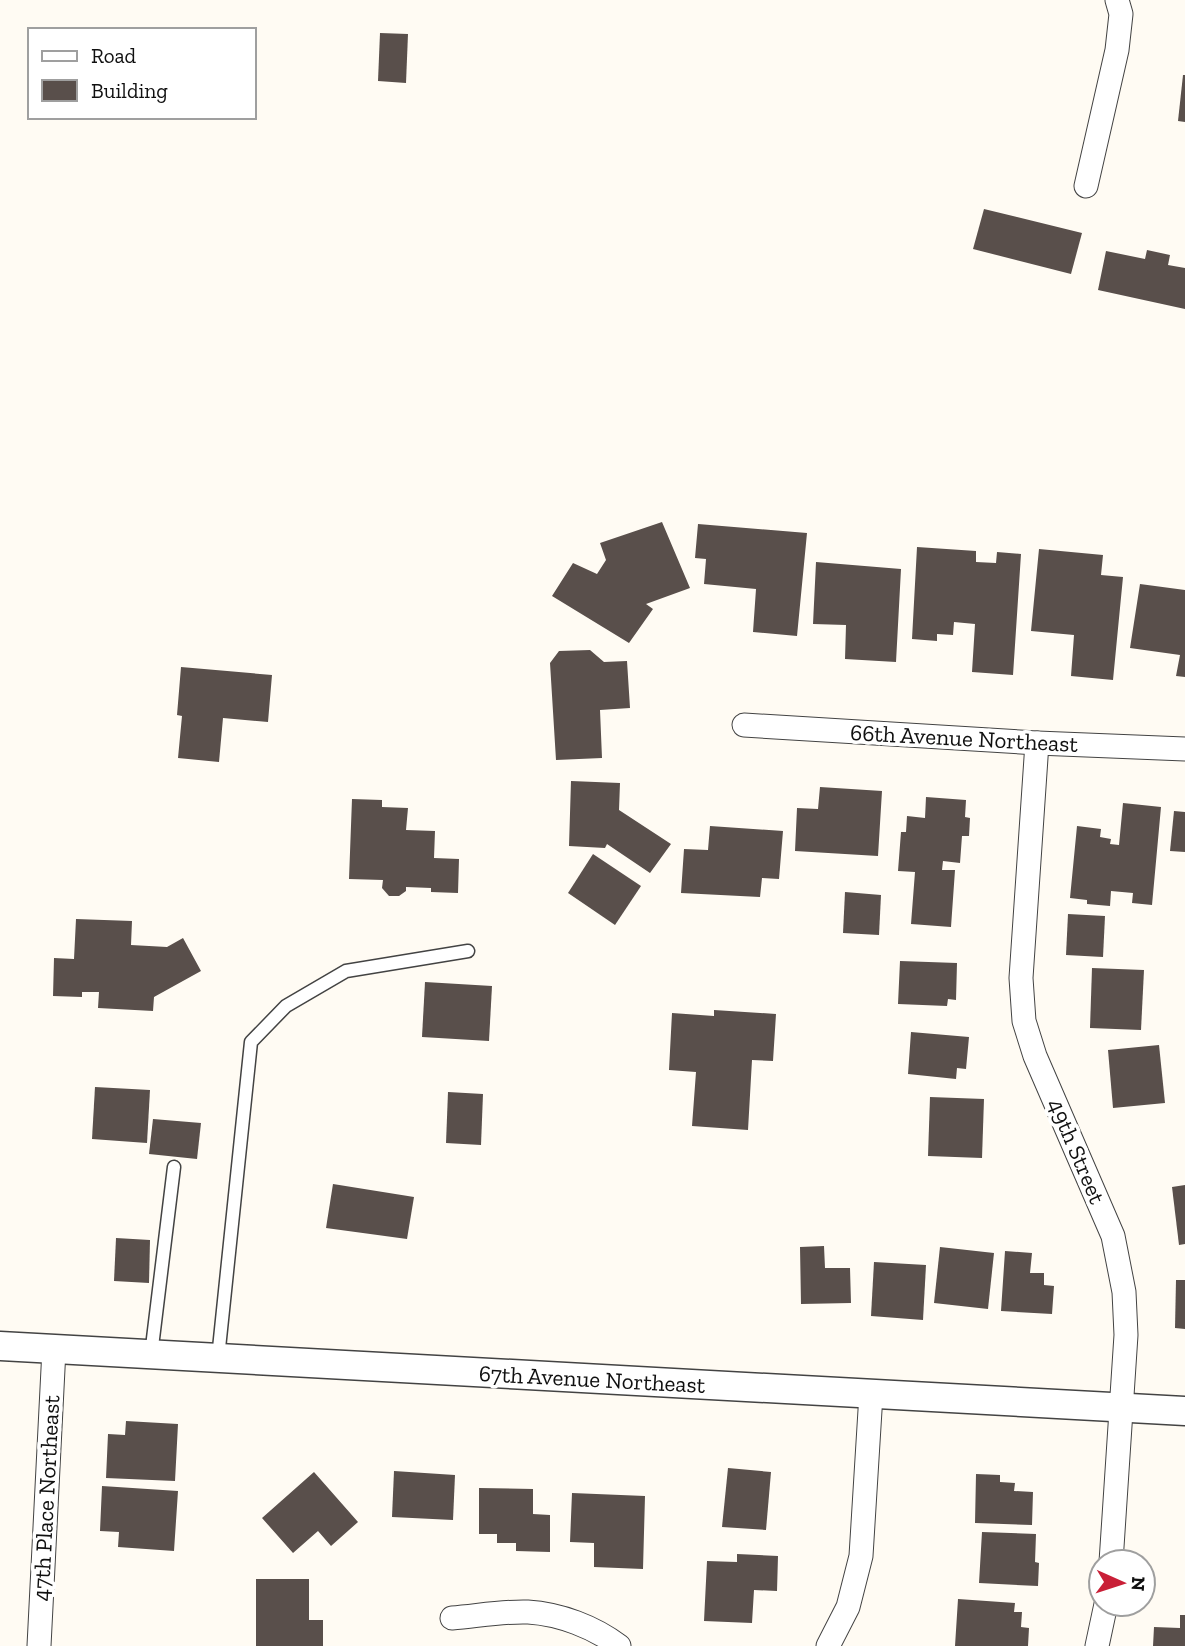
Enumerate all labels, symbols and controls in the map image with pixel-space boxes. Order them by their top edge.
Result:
legend [28,28,256,119]
text: Road [91,43,137,68]
text: Building [91,78,168,103]
street label: 66th Avenue Northeast [849,718,1079,758]
street label: 49th Street [1042,1094,1112,1208]
street label: 67th Avenue Northeast [478,1359,706,1399]
street label: 47th Place Northeast [27,1394,65,1602]
north arrow [1087,1548,1157,1618]
text: N [1127,1576,1150,1592]

